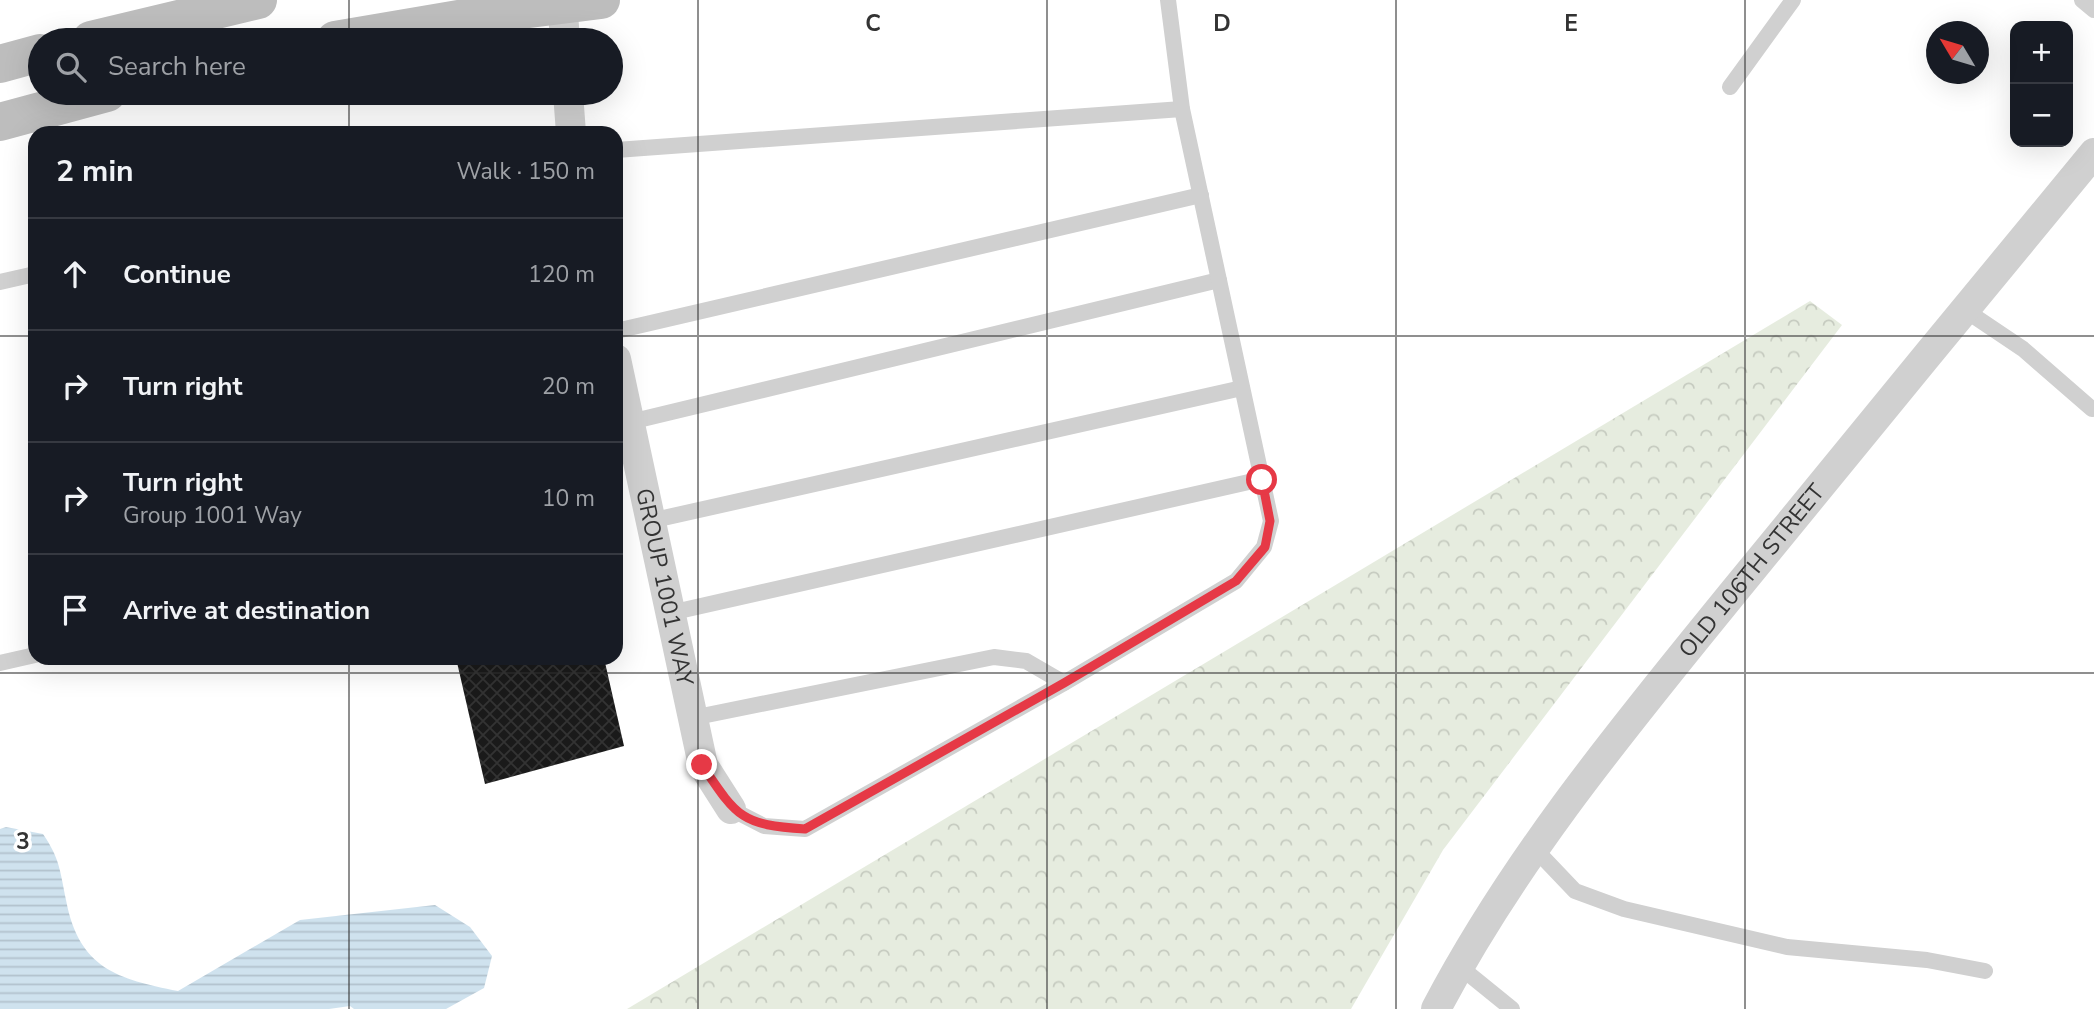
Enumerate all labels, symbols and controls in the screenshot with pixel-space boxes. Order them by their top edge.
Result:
text: C [865,8,881,39]
text: D [1213,8,1231,39]
text: E [1564,8,1578,39]
north arrow [1926,21,1989,84]
map controls [2010,21,2073,147]
button: + [2010,21,2073,84]
search box [28,28,623,105]
icon: search [52,48,90,86]
text: Search here [108,49,246,84]
button: − [2010,84,2073,147]
text: 2 min [56,151,134,192]
text: Walk · 150 m [456,156,595,187]
icon: ahead [56,255,94,293]
text: Continue [123,257,231,292]
text: 120 m [528,259,595,290]
icon: right [56,367,94,405]
text: Turn right [123,369,242,404]
text: 20 m [542,371,595,402]
route start [1246,464,1277,495]
text: Turn right [123,465,242,500]
street label: OLD 106TH STREET [1671,477,1831,664]
icon: right [56,479,94,517]
text: 10 m [542,483,595,514]
street label: GROUP 1001 WAY [629,485,701,689]
text: Group 1001 Way [123,500,302,531]
icon: arrive [56,591,94,629]
text: Arrive at destination [123,593,370,628]
route end [686,749,717,780]
text: 3 [16,826,30,857]

